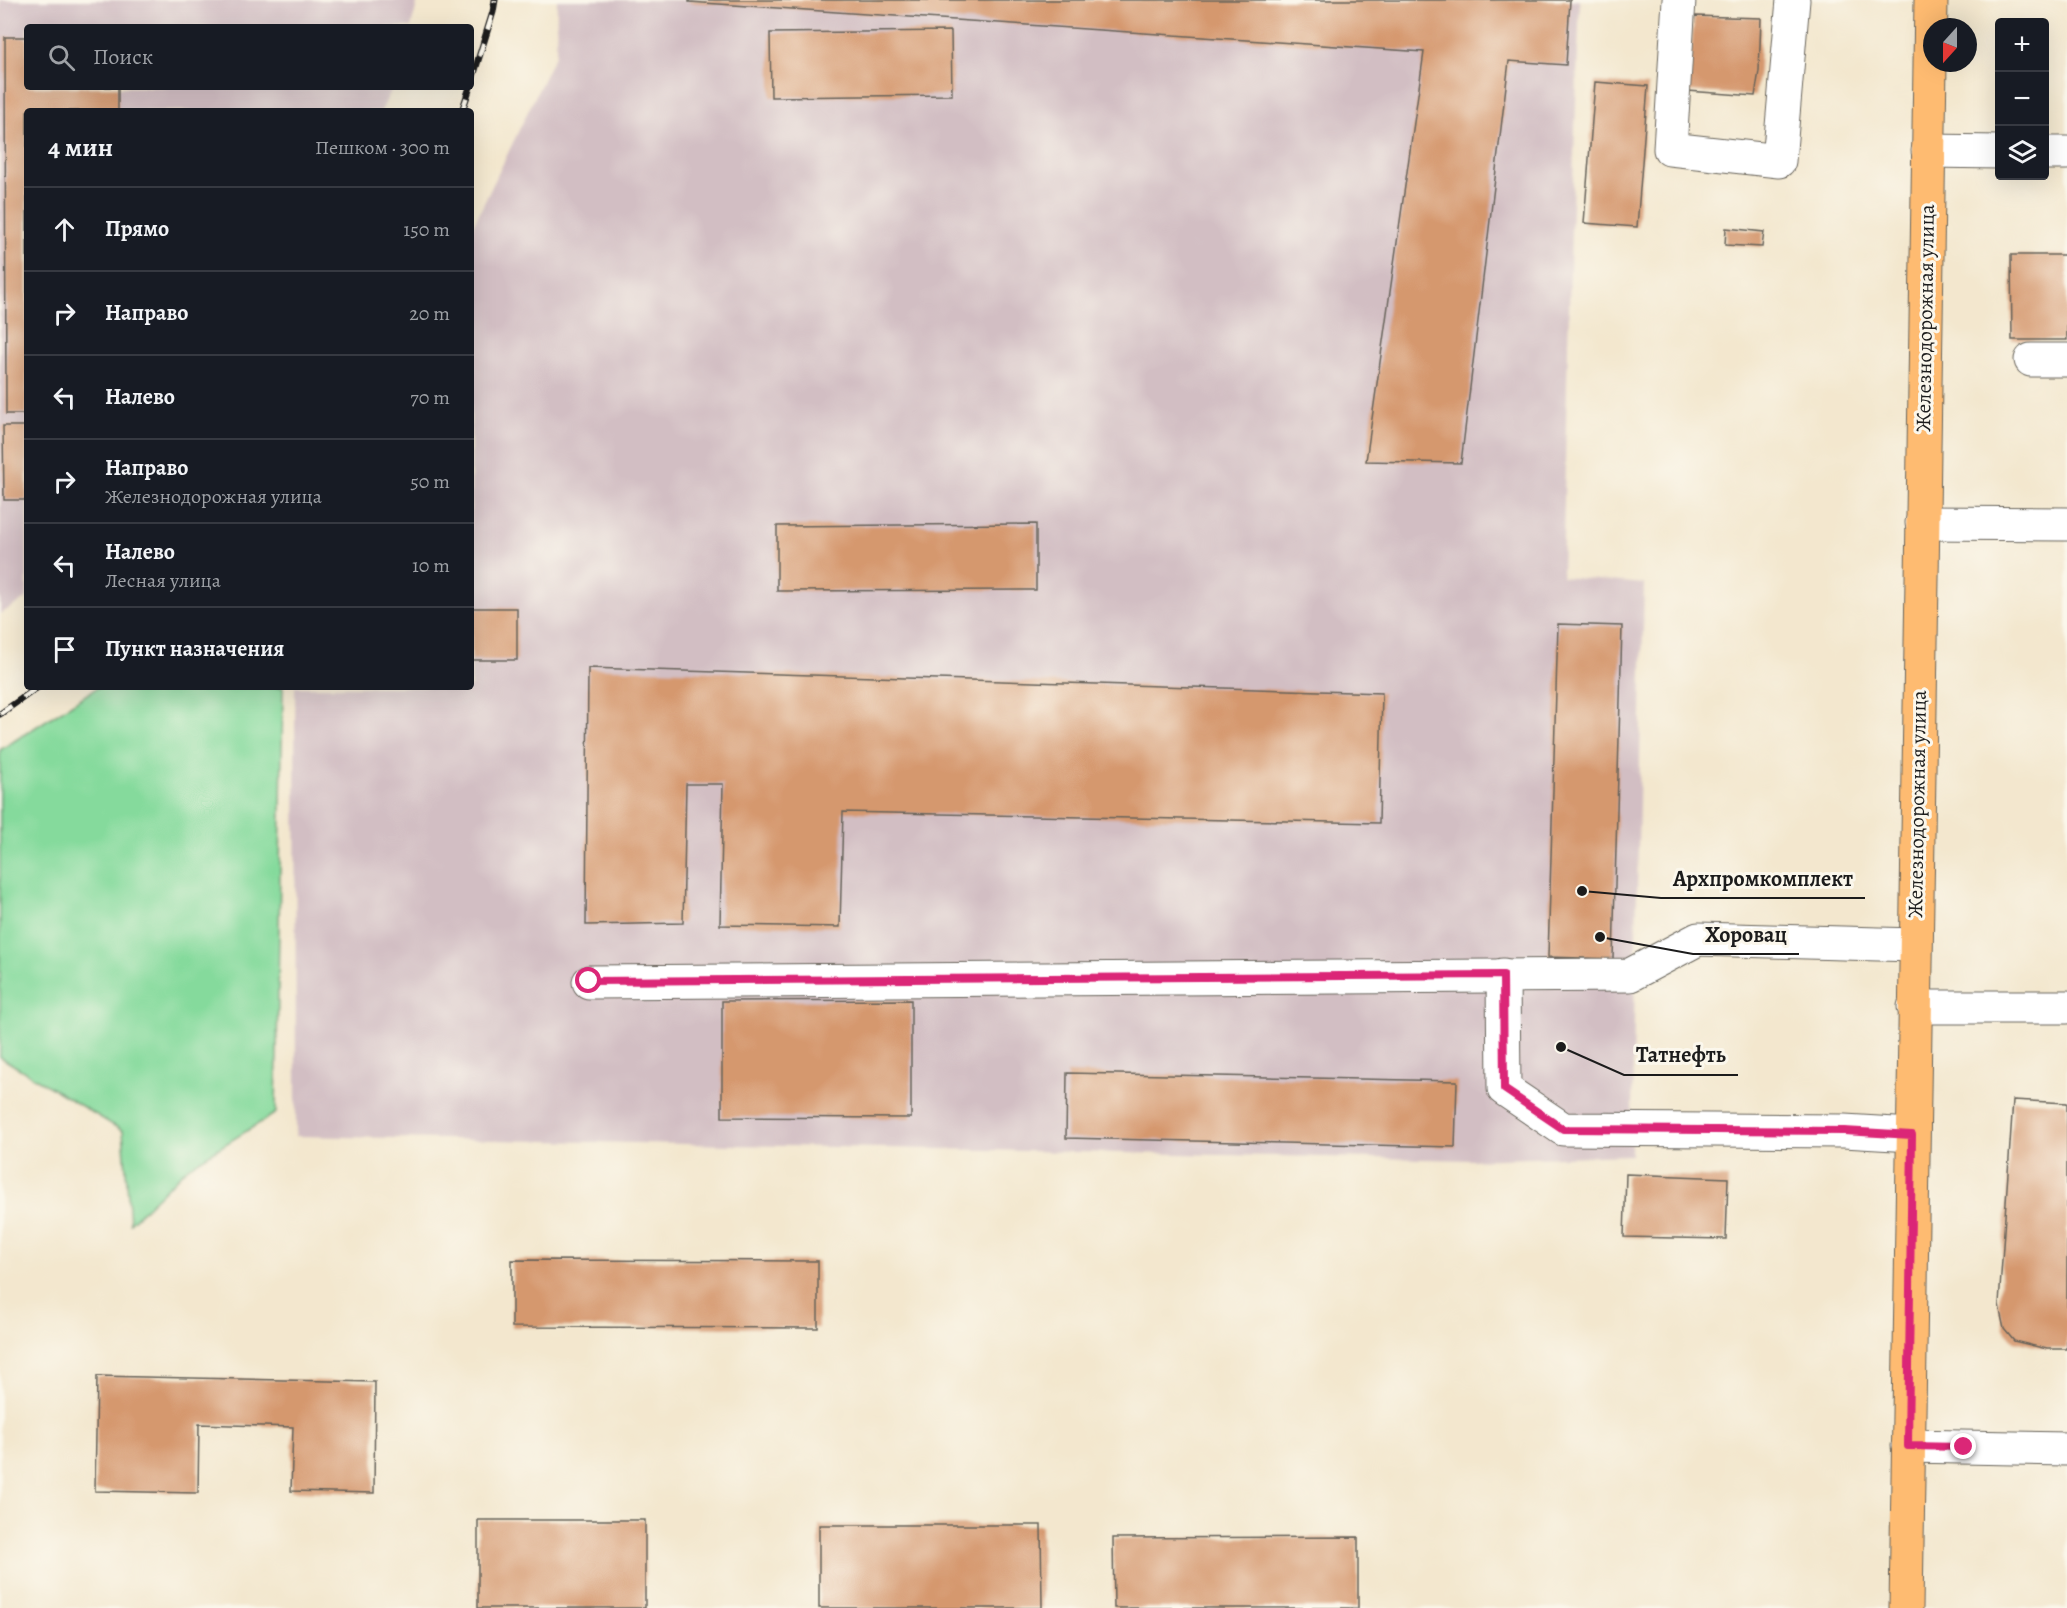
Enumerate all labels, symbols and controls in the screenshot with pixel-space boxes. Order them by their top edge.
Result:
north arrow [1923,18,1977,72]
map controls [1995,18,2049,180]
button: + [1995,18,2049,72]
search box [24,24,474,90]
icon: search [45,41,78,74]
text: Поиск [93,42,153,72]
button: − [1995,72,2049,126]
button: layers [1995,126,2049,180]
text: 4 мин [48,130,113,165]
text: Пешком · 300 m [315,134,450,161]
street label: Железнодорожная улица [1909,204,1941,432]
icon: ahead [48,213,81,246]
text: Прямо [105,214,169,244]
text: 150 m [403,216,450,243]
icon: right [48,297,81,330]
text: Направо [105,298,188,328]
text: 20 m [409,300,450,327]
icon: left [48,381,81,414]
text: Налево [105,382,175,412]
text: 70 m [410,384,450,411]
text: Направо [105,453,188,483]
icon: right [48,465,81,498]
text: 50 m [410,468,450,495]
text: Железнодорожная улица [105,483,322,510]
text: Налево [105,537,175,567]
icon: left [48,549,81,582]
text: 10 m [412,552,450,579]
text: Лесная улица [105,567,221,594]
icon: arrive [48,633,81,666]
text: Пункт назначения [105,634,284,664]
street label: Железнодорожная улица [1901,690,1933,918]
callout: Архпромкомплект [1661,858,1865,898]
text: Архпромкомплект [1672,864,1853,894]
callout: Хоровац [1693,914,1799,954]
text: Хоровац [1705,920,1787,950]
route start [575,967,601,993]
callout: Татнефть [1624,1035,1738,1075]
text: Татнефть [1636,1040,1726,1070]
route end [1950,1433,1976,1459]

